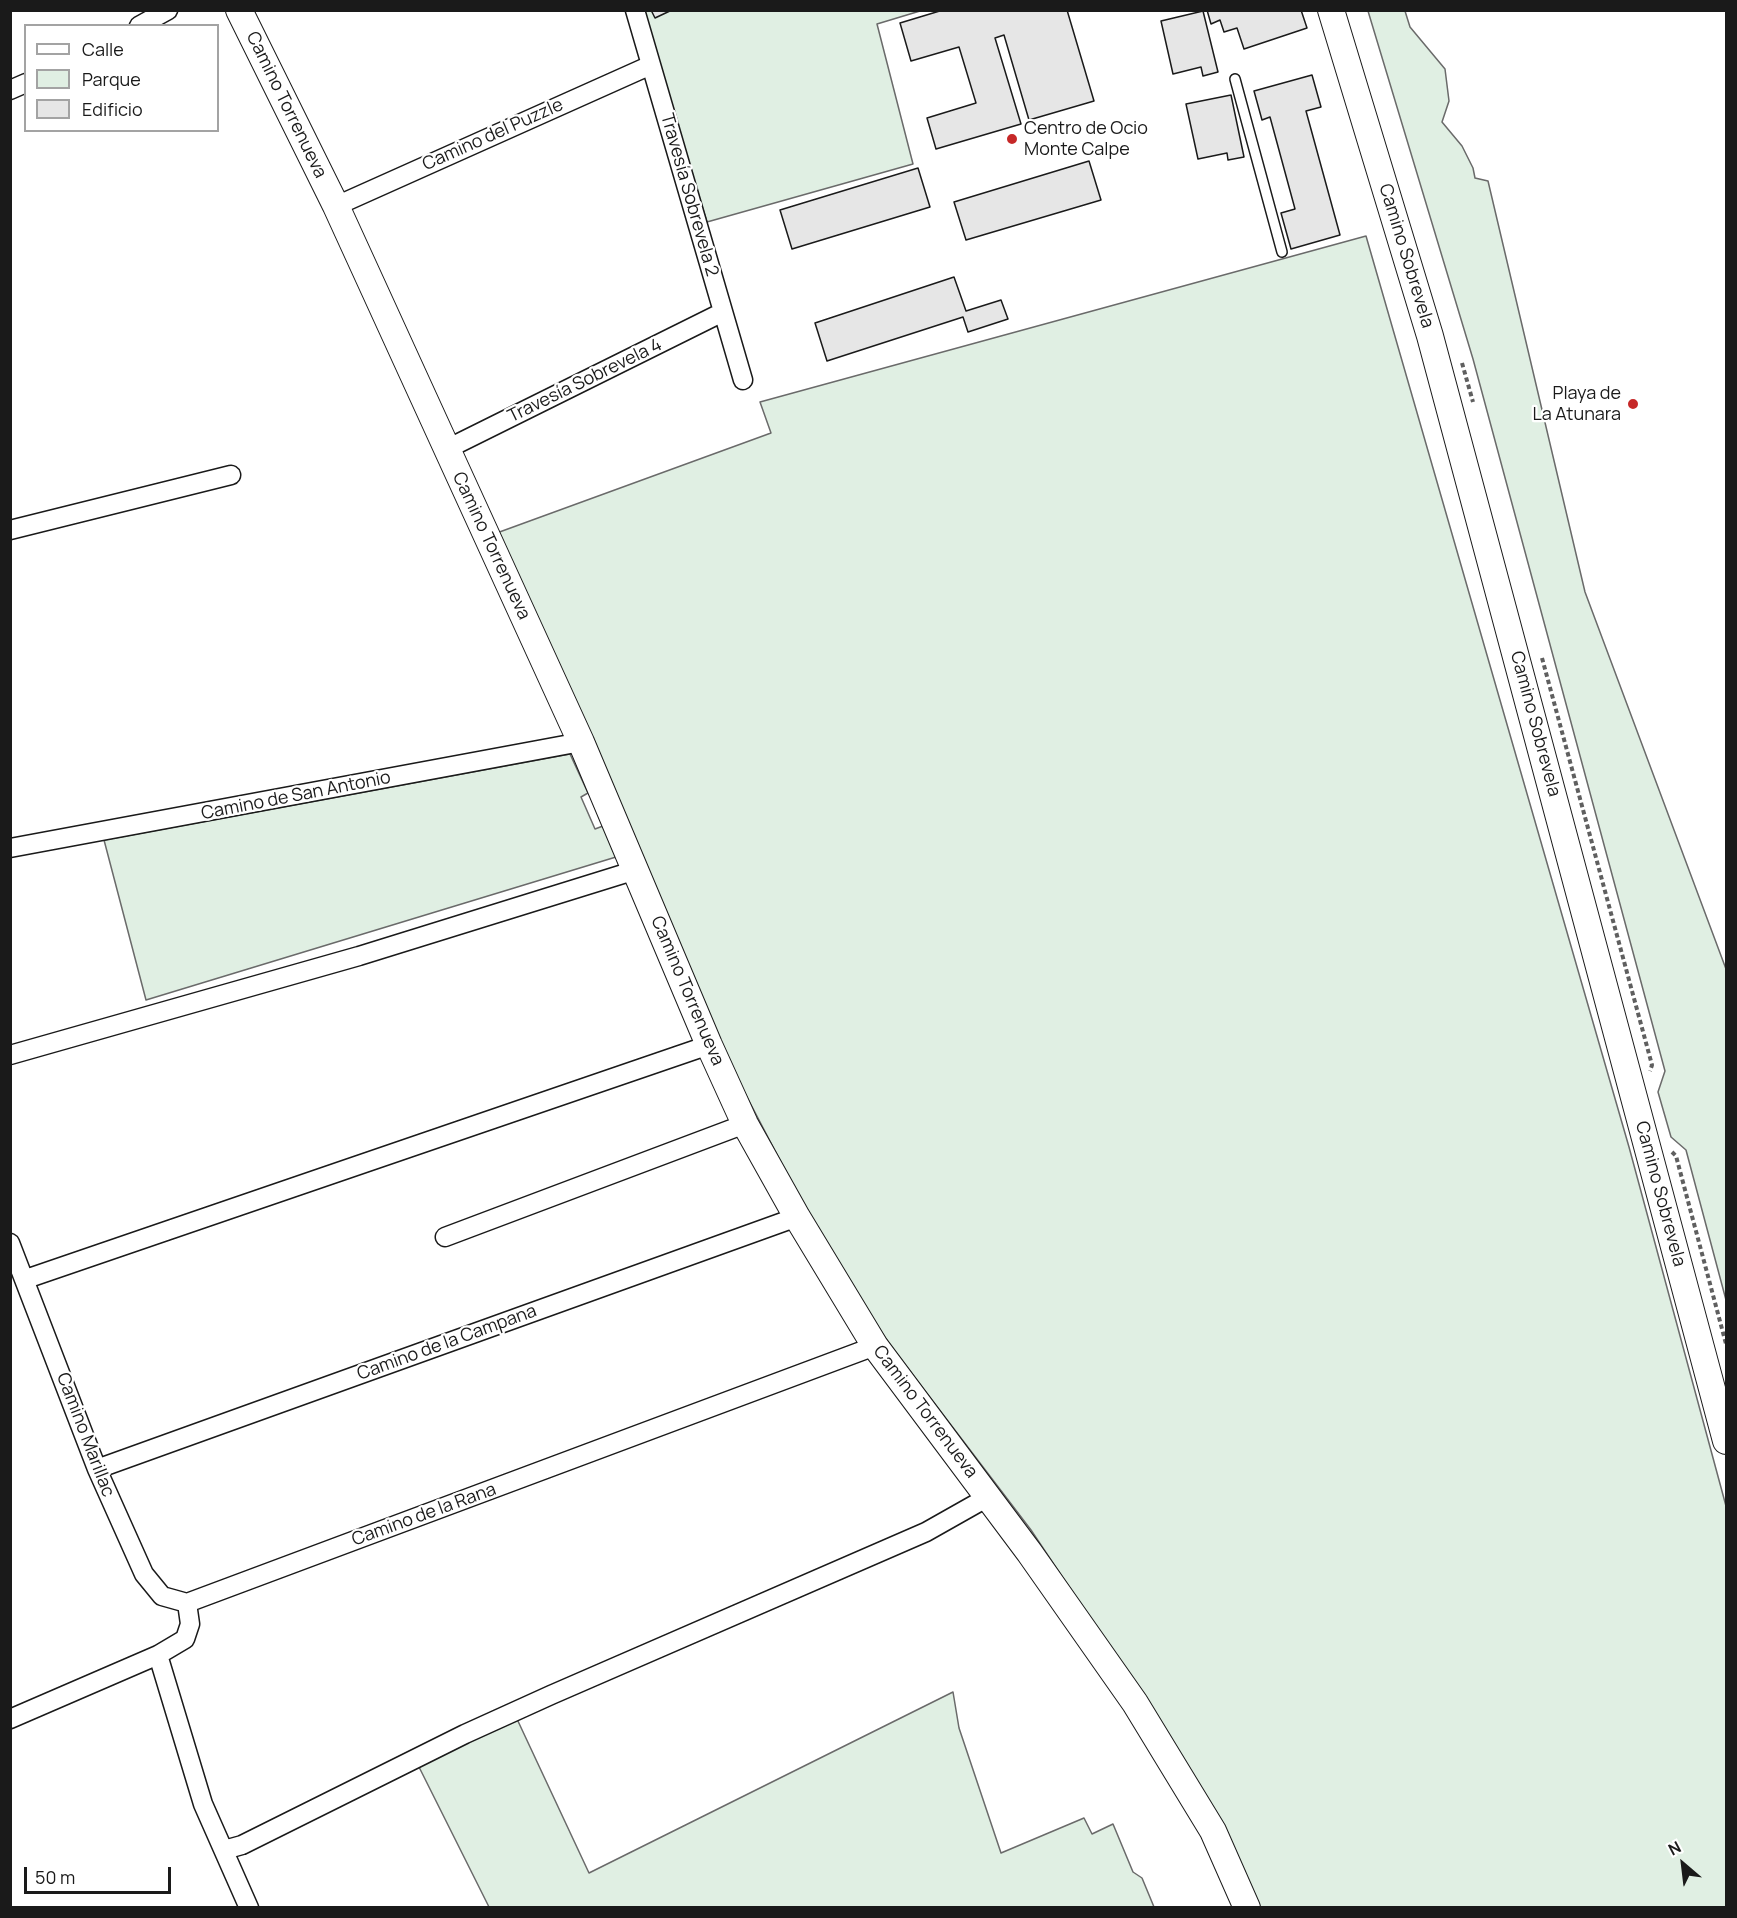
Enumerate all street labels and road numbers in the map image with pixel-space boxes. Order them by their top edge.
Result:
street label: Camino Torrenueva [241,28,331,182]
street label: Camino del Puzzle [419,94,567,176]
street label: Travesía Sobrevela 2 [655,111,723,279]
street label: Camino Sobrevela [1374,181,1438,331]
street label: Travesía Sobrevela 4 [504,334,666,428]
street label: Camino Torrenueva [447,469,535,623]
street label: Camino Sobrevela [1505,649,1565,799]
street label: Camino de San Antonio [199,767,393,825]
street label: Camino Torrenueva [646,913,728,1069]
street label: Camino Sobrevela [1630,1119,1690,1269]
street label: Camino de la Campana [354,1300,540,1386]
street label: Camino Torrenueva [868,1341,982,1483]
street label: Camino Marillac [51,1370,119,1500]
street label: Camino de la Rana [349,1479,499,1551]

